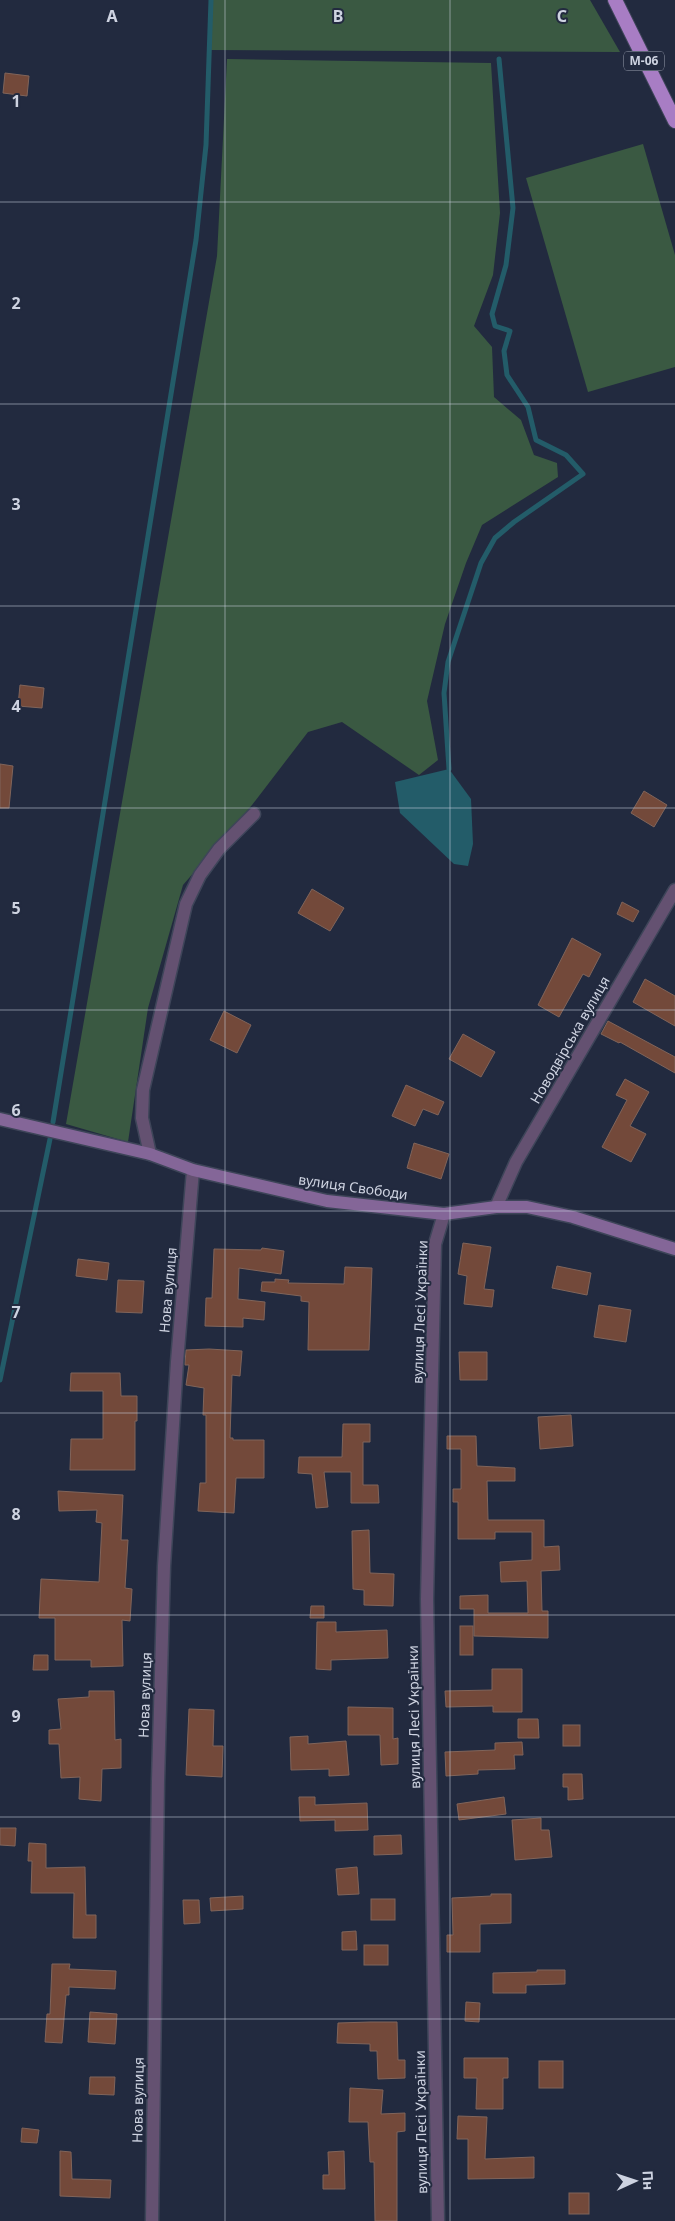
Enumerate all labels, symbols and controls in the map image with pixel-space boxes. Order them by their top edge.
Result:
text: A [106,5,118,27]
text: B [333,5,343,27]
text: C [557,5,567,27]
road number: М-06 [624,51,664,70]
text: 1 [11,90,21,112]
text: 2 [11,292,21,314]
text: 3 [11,493,21,515]
text: 4 [11,695,21,717]
text: 5 [11,897,21,919]
street label: Новодвірська вулиця [525,973,614,1107]
text: 6 [11,1099,21,1121]
street label: вулиця Свободи [297,1169,409,1204]
street label: вулиця Лесі Українки [408,1240,431,1384]
street label: Нова вулиця [154,1246,181,1334]
text: 7 [11,1301,21,1323]
text: 8 [11,1503,21,1525]
street label: вулиця Лесі Українки [403,1645,424,1789]
street label: Нова вулиця [134,1652,155,1738]
text: 9 [11,1705,21,1727]
street label: вулиця Лесі Українки [410,2050,431,2194]
street label: Нова вулиця [127,2057,148,2143]
north arrow [610,2156,660,2206]
text: Пн [638,2170,658,2191]

